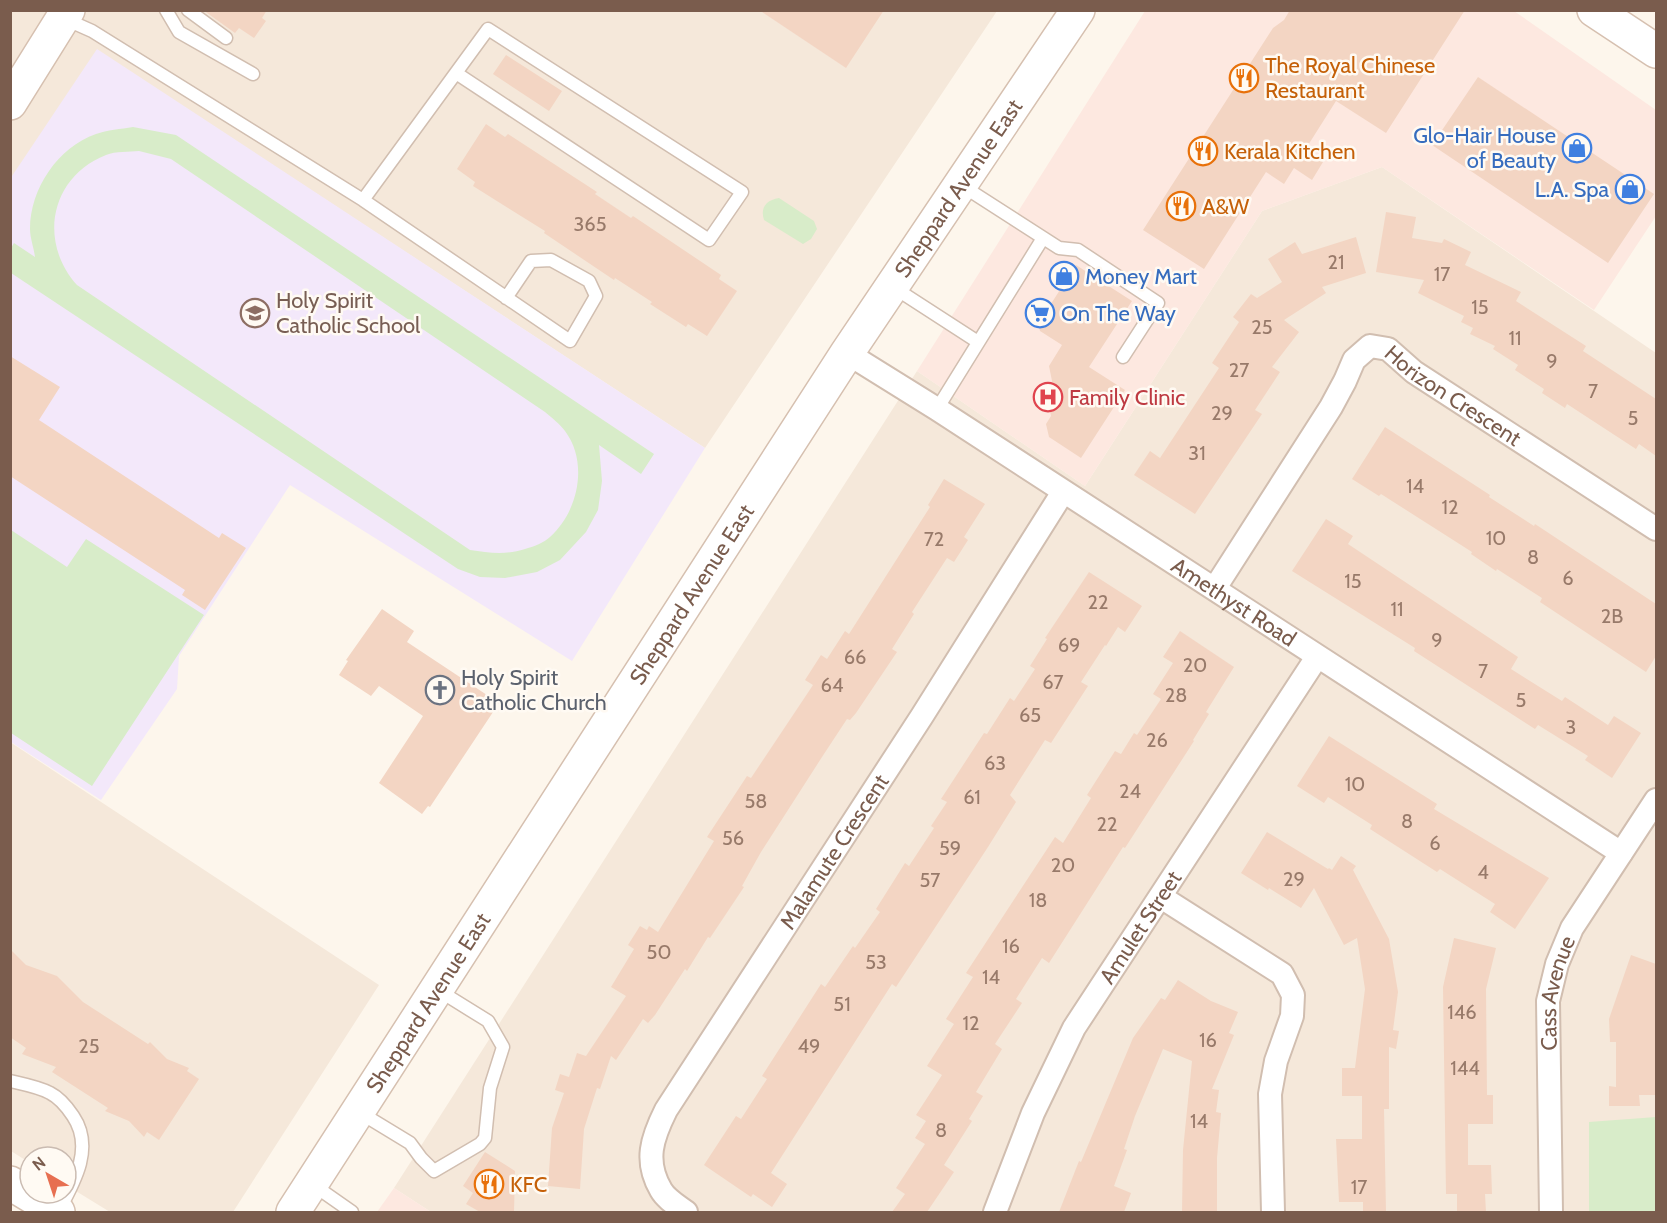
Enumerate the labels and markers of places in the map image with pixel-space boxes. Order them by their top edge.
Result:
place label: The Royal Chinese Restaurant [1265,52,1435,104]
restaurant icon: The Royal Chinese Restaurant [1228,62,1260,94]
place label: Glo-Hair House of Beauty [1413,122,1556,174]
shop icon: Glo-Hair House of Beauty [1561,132,1593,164]
restaurant icon: Kerala Kitchen [1187,135,1219,167]
place label: Kerala Kitchen [1224,138,1355,165]
shop icon: L.A. Spa [1614,173,1646,205]
place label: L.A. Spa [1535,176,1609,203]
restaurant icon: A&W [1165,190,1197,222]
place label: A&W [1202,193,1249,220]
shop icon: Money Mart [1048,260,1080,292]
place label: Money Mart [1085,263,1197,290]
place label: Holy Spirit Catholic School [276,287,421,339]
school or university icon: Holy Spirit Catholic School [239,297,271,329]
supermarket icon: On The Way [1024,297,1056,329]
place label: On The Way [1061,300,1176,327]
hospital icon: Family Clinic [1032,381,1064,413]
place label: Family Clinic [1069,384,1185,411]
place label: Holy Spirit Catholic Church [461,664,607,716]
church icon: Holy Spirit Catholic Church [424,674,456,706]
restaurant icon: KFC [473,1168,505,1200]
place label: KFC [510,1171,547,1198]

